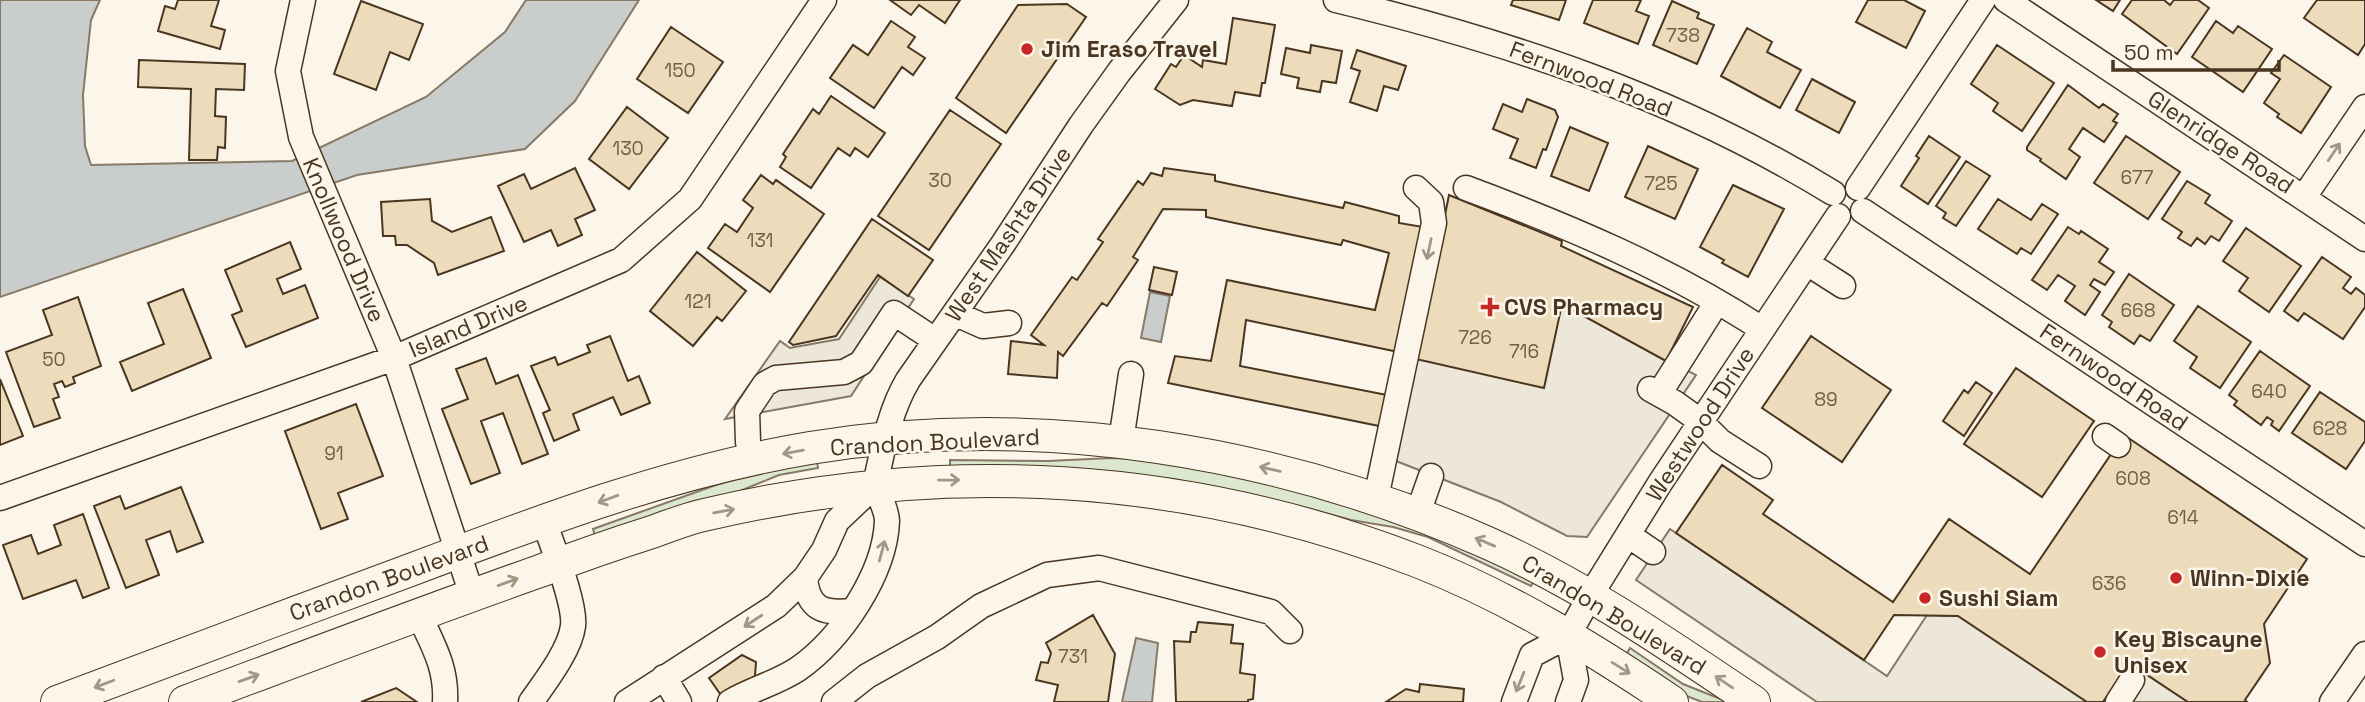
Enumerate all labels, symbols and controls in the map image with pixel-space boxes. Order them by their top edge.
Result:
house number: 738 [1666,23,1700,48]
scale bar [2113,28,2279,72]
place label: Jim Eraso Travel [1041,34,1218,64]
street label: Fernwood Road [1505,34,1677,124]
text: 50 m [2124,39,2174,66]
marker: Jim Eraso Travel [1019,41,1035,57]
house number: 150 [664,58,696,83]
street label: Glenridge Road [2142,84,2300,200]
house number: 130 [612,136,644,161]
street label: West Mashta Drive [938,140,1078,328]
one-way arrow [2327,143,2342,162]
street label: Knollwood Drive [296,153,392,327]
house number: 677 [2121,165,2154,190]
house number: 30 [928,168,952,193]
house number: 725 [1644,171,1678,196]
house number: 131 [746,228,774,253]
one-way arrow [1421,237,1435,260]
street label: Island Drive [404,287,532,365]
house number: 121 [684,289,712,314]
place label: CVS Pharmacy [1504,292,1663,322]
house number: 668 [2120,298,2156,323]
marker: CVS Pharmacy [1482,299,1498,315]
street label: Fernwood Road [2034,316,2194,438]
house number: 726 [1458,325,1492,350]
house number: 716 [1509,339,1539,364]
street label: Westwood Drive [1639,341,1761,507]
house number: 50 [42,347,66,372]
house number: 640 [2251,379,2287,404]
house number: 89 [1814,387,1838,412]
house number: 628 [2313,416,2347,441]
street label: Crandon Boulevard [829,422,1041,462]
house number: 91 [324,441,344,466]
one-way arrow [782,445,805,459]
one-way arrow [1260,461,1282,474]
house number: 608 [2115,466,2151,491]
one-way arrow [937,474,960,487]
one-way arrow [597,494,619,506]
one-way arrow [712,504,735,517]
house number: 614 [2167,505,2199,530]
street label: Crandon Boulevard [285,528,493,628]
one-way arrow [1475,535,1497,548]
one-way arrow [876,540,889,562]
street label: Crandon Boulevard [1516,548,1712,682]
place label: Winn-Dixie [2190,563,2310,593]
marker: Winn-Dixie [2168,570,2184,586]
house number: 636 [2092,571,2126,596]
one-way arrow [497,575,519,587]
place label: Sushi Siam [1939,583,2058,613]
marker: Sushi Siam [1917,590,1933,606]
one-way arrow [744,614,763,629]
place label: Key Biscayne Unisex [2114,624,2263,680]
house number: 731 [1058,644,1088,669]
marker: Key Biscayne Unisex [2092,644,2108,660]
one-way arrow [1610,662,1630,676]
one-way arrow [1513,670,1526,692]
one-way arrow [237,671,259,683]
one-way arrow [1715,675,1734,689]
one-way arrow [93,679,115,692]

